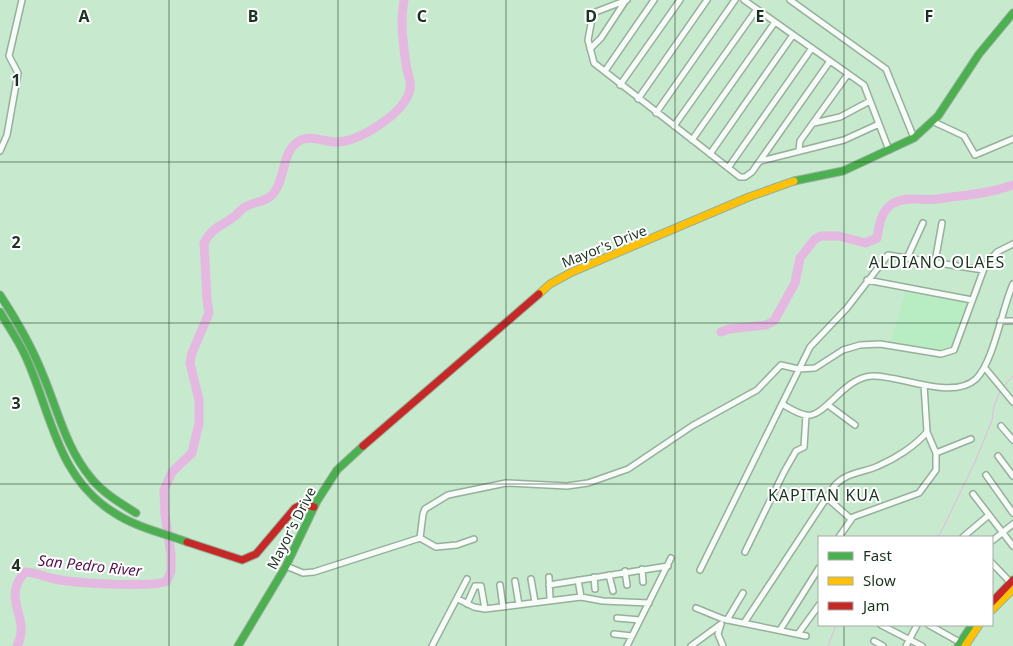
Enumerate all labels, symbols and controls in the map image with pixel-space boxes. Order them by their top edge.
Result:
text: A [78,5,90,27]
text: B [248,5,258,27]
text: C [417,5,427,27]
text: D [585,5,597,27]
text: E [756,5,765,27]
text: F [925,5,933,27]
text: 1 [11,69,21,91]
street label: Mayor's Drive [559,220,649,272]
text: 2 [11,231,21,253]
district label: ALDIANO OLAES [869,251,1005,273]
text: 3 [11,392,21,414]
street label: Mayor's Drive [262,483,320,572]
district label: KAPITAN KUA [768,484,880,506]
legend [818,536,993,626]
text: Fast [863,545,892,565]
water label: San Pedro River [37,550,144,581]
text: 4 [11,554,21,576]
text: Slow [863,570,896,590]
text: Jam [861,595,890,615]

